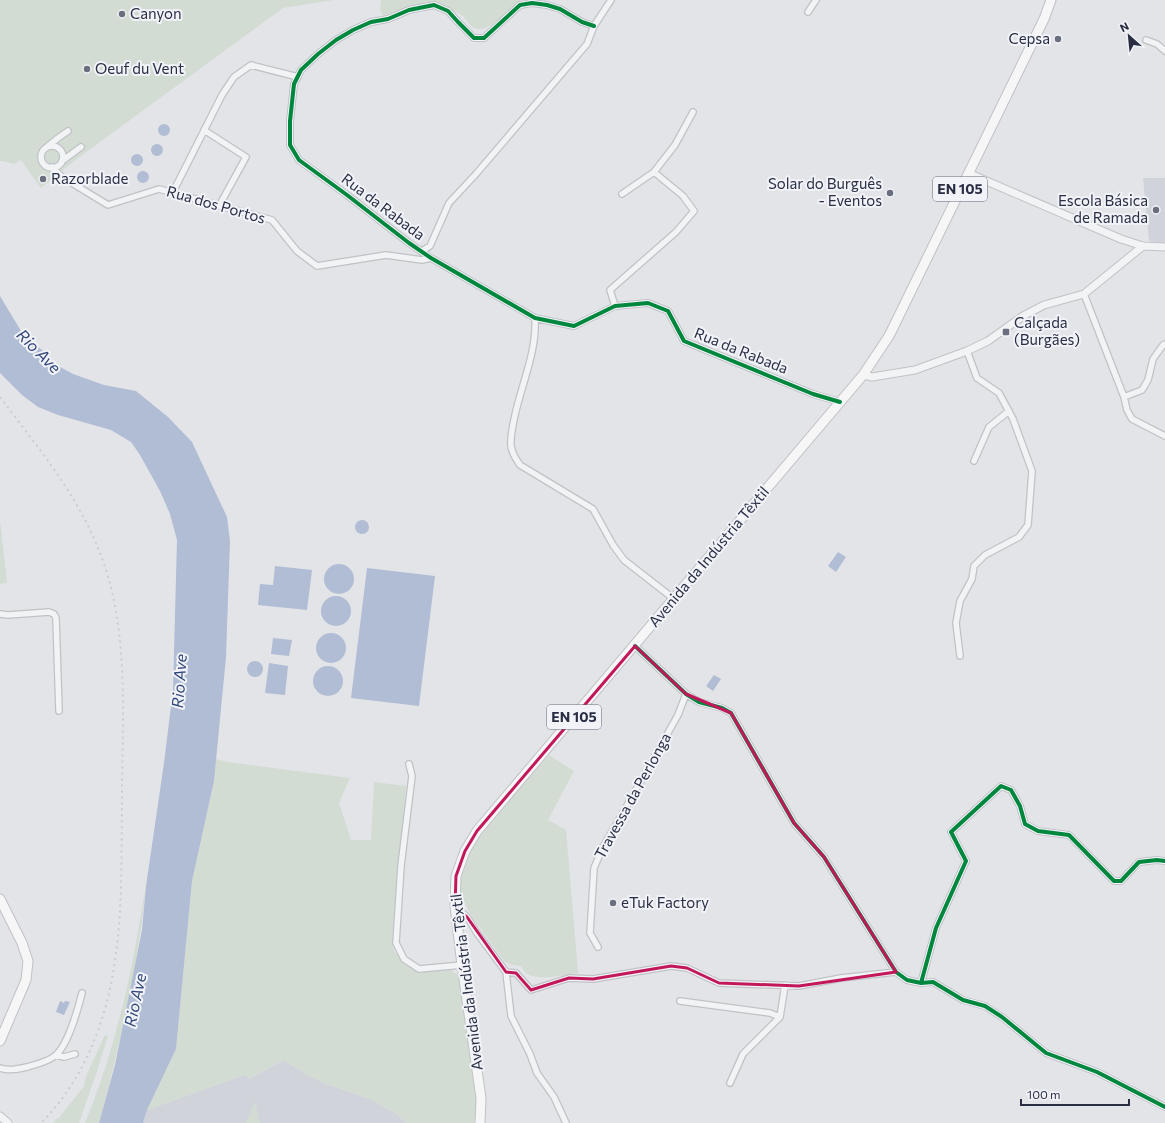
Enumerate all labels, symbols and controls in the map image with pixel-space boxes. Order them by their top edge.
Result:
place label: Canyon [130,4,182,22]
marker: Canyon [117,9,127,19]
north arrow [1109,16,1149,56]
text: N [1118,19,1131,34]
place label: Cepsa [1008,29,1050,47]
marker: Cepsa [1053,34,1063,44]
place label: Oeuf du Vent [95,59,184,77]
marker: Oeuf du Vent [82,64,92,74]
place label: Razorblade [51,169,128,187]
street label: Rua da Rabada [338,169,429,243]
marker: Razorblade [38,174,48,184]
place label: Solar do Burguês - Eventos [768,174,882,209]
road number: EN 105 [933,177,987,201]
street label: Rua dos Portos [165,181,268,227]
marker: Solar do Burguês - Eventos [885,188,895,198]
place label: Escola Básica de Ramada [1058,191,1148,226]
marker: Escola Básica de Ramada [1151,205,1161,215]
place label: Calçada (Burgães) [1014,313,1080,348]
street label: Rua da Rabada [692,323,791,377]
water label: Rio Ave [13,325,66,377]
marker: Calçada (Burgães) [1001,327,1011,337]
street label: Avenida da Indústria Têxtil [644,482,772,630]
water label: Rio Ave [167,653,190,709]
road number: EN 105 [547,705,601,729]
street label: Travessa da Perlonga [590,729,674,862]
street label: Avenida da Indústria Têxtil [446,893,486,1071]
place label: eTuk Factory [621,893,709,911]
marker: eTuk Factory [608,898,618,908]
water label: Rio Ave [120,971,150,1028]
scale bar [1021,1081,1129,1107]
text: 100 m [1027,1087,1061,1101]

